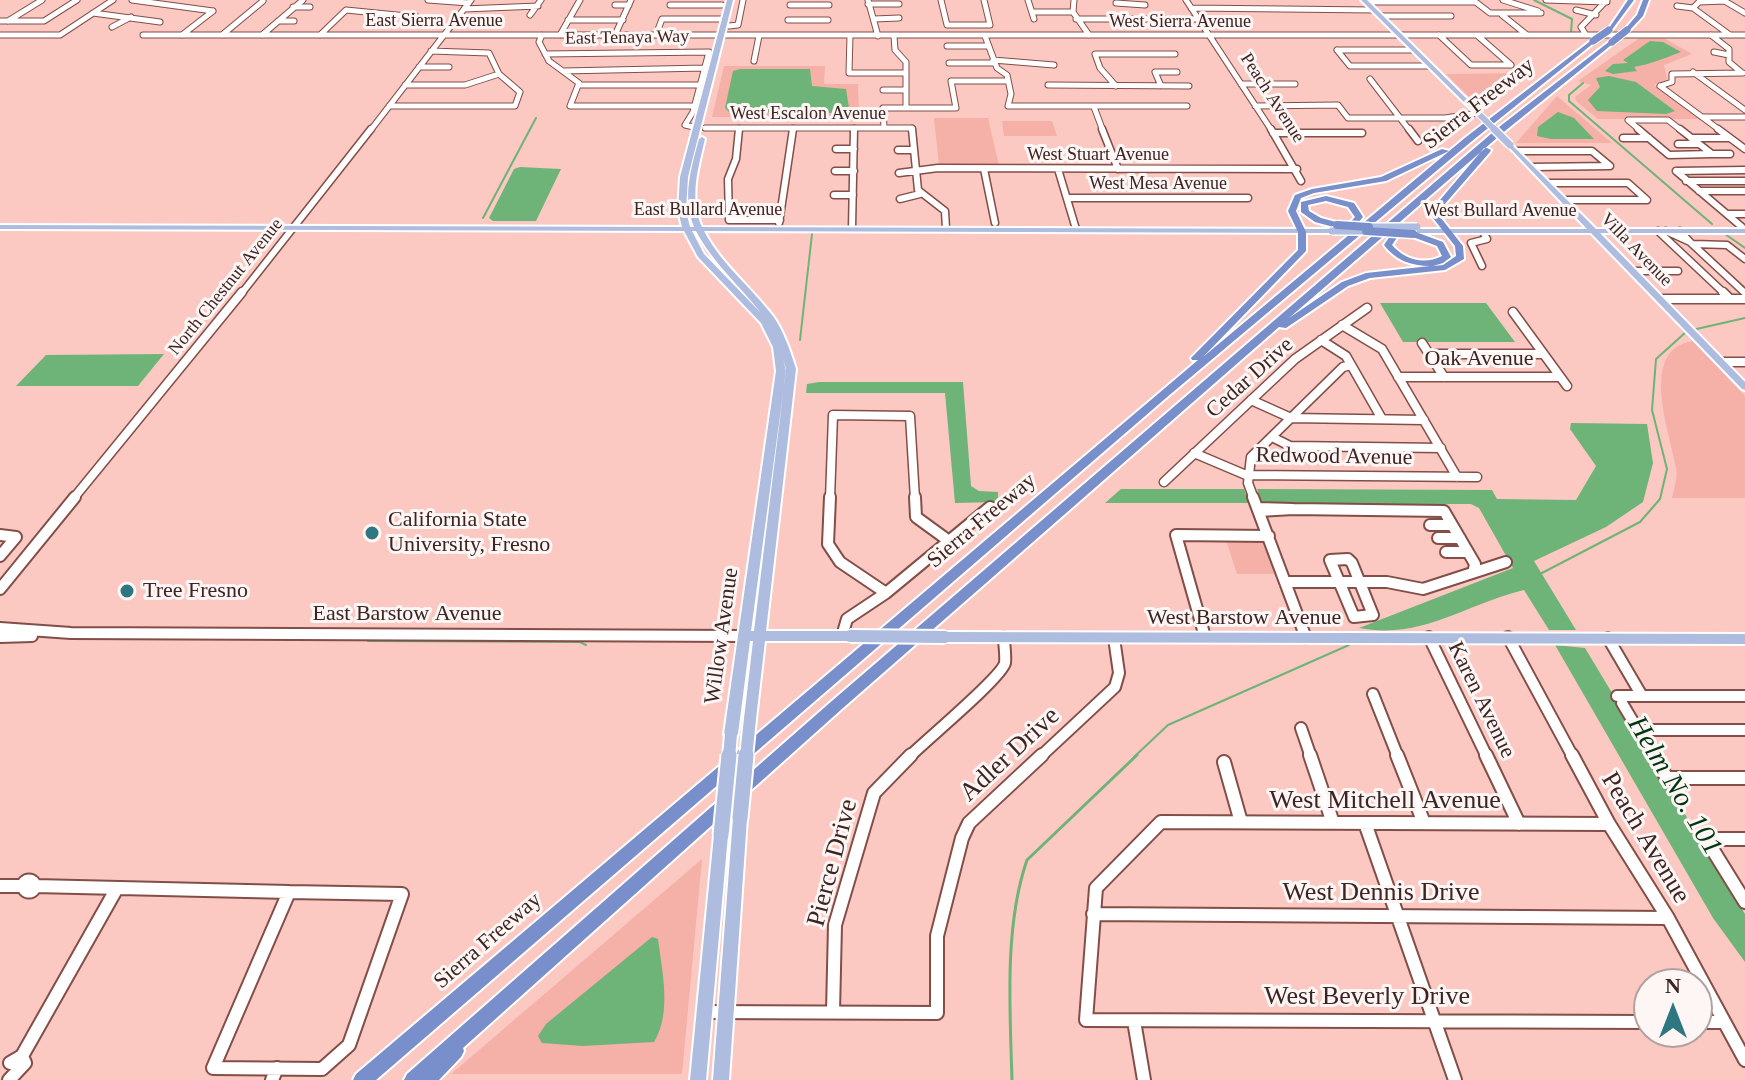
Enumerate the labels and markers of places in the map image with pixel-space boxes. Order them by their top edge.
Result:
place label: California State University, Fresno [388,507,550,558]
marker: California State University, Fresno [363,524,381,542]
place label: Tree Fresno [143,578,248,604]
marker: Tree Fresno [118,582,136,600]

